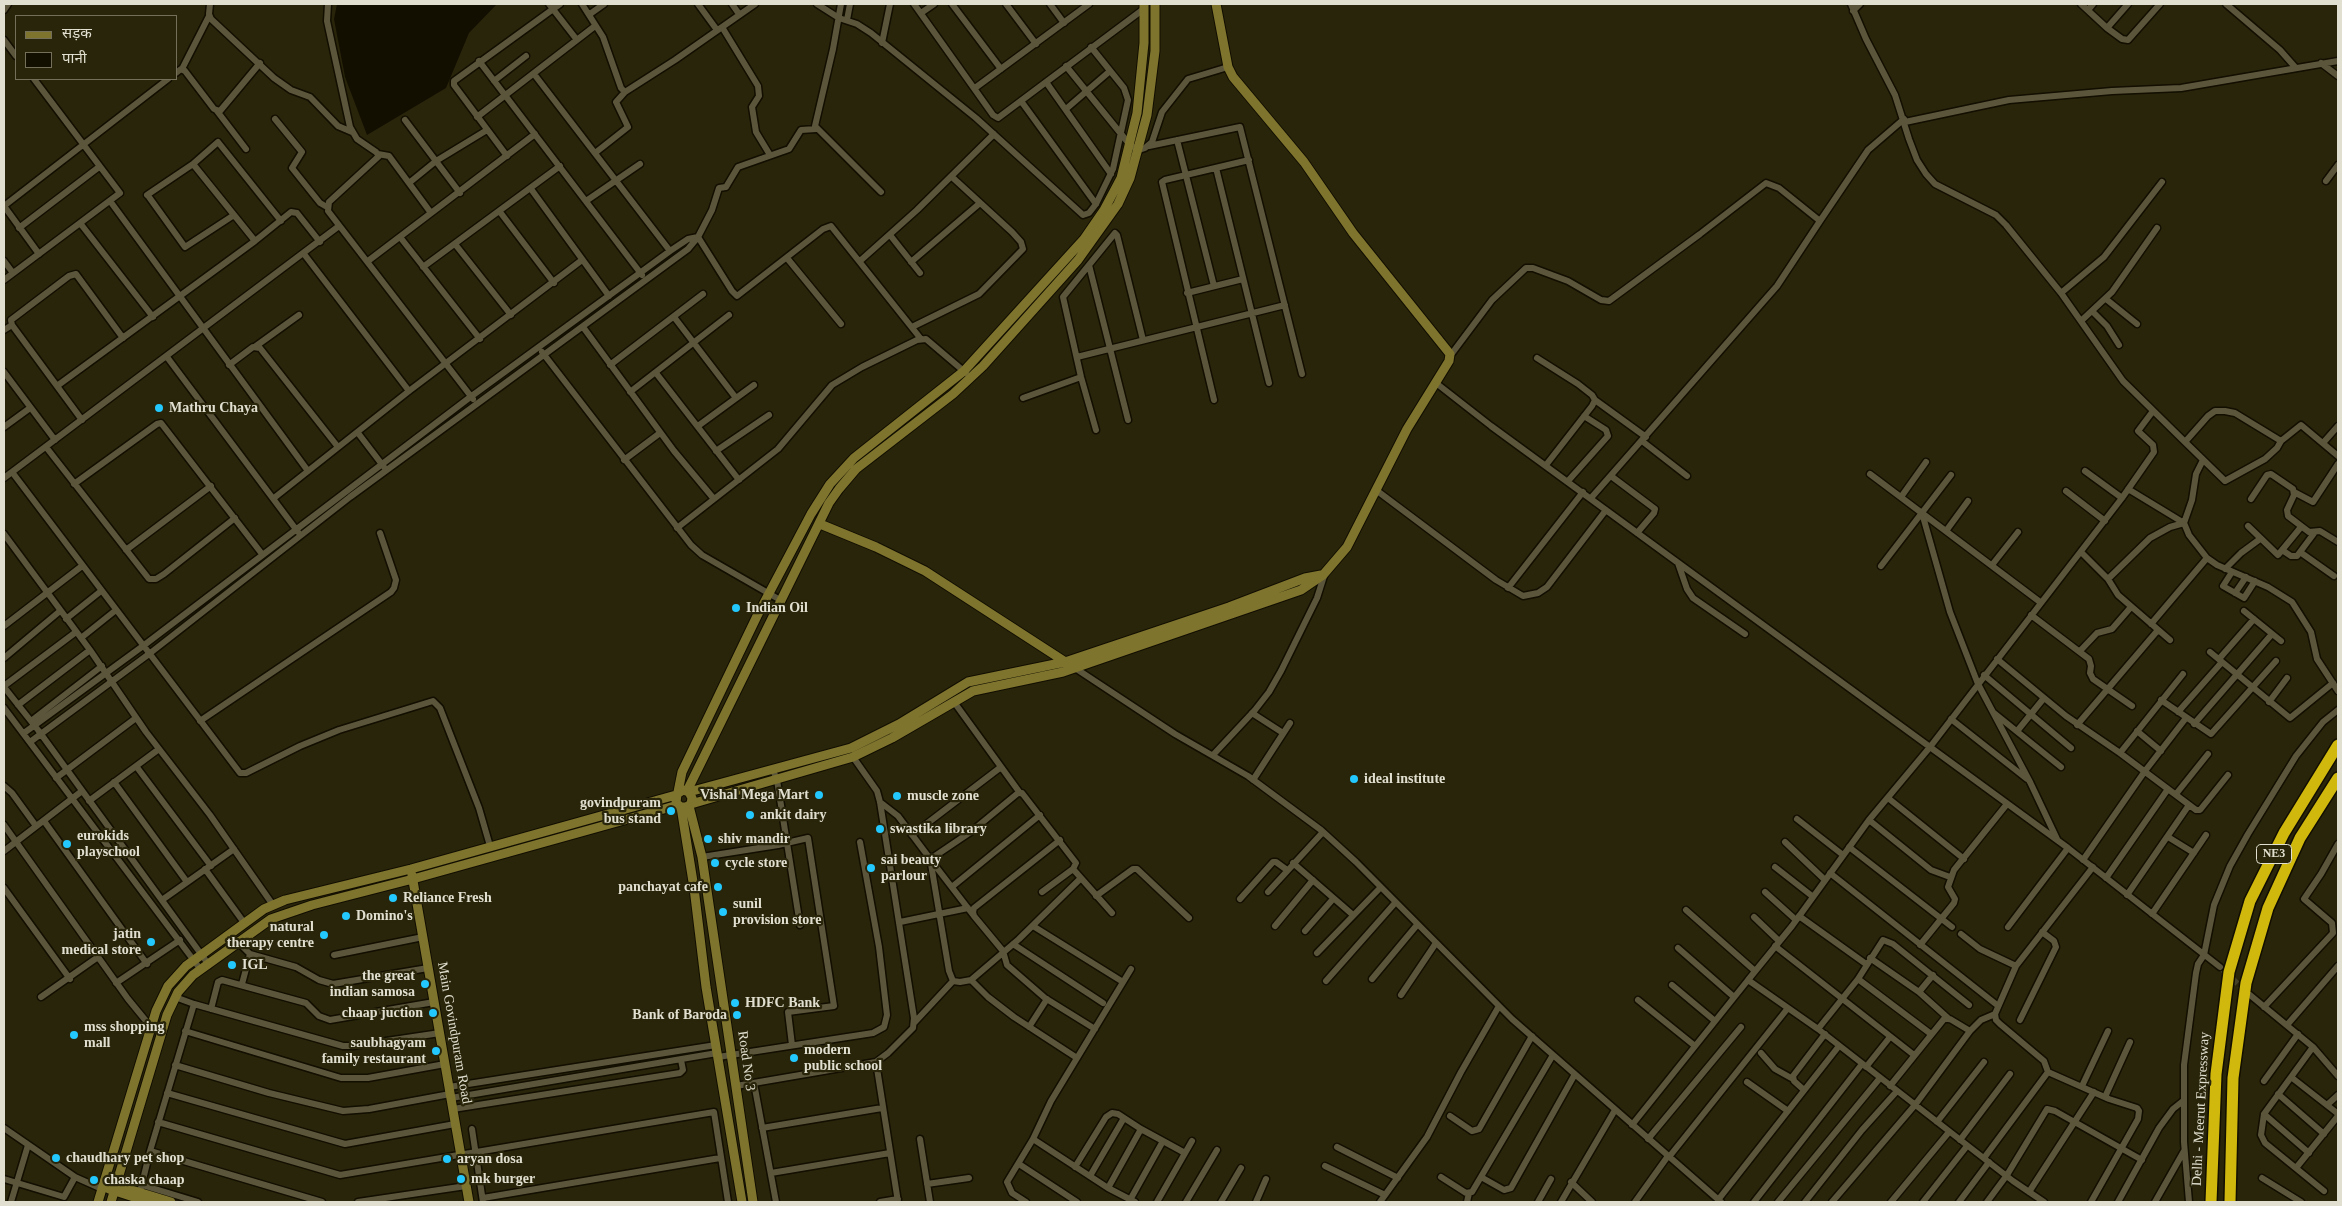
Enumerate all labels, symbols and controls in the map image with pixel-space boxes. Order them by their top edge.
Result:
legend [15,15,178,80]
text: सड़क [62,25,92,41]
text: पानी [62,50,87,66]
place label: Mathru Chaya [169,400,258,416]
marker: Mathru Chaya [153,402,165,414]
place label: Indian Oil [746,600,808,616]
marker: Indian Oil [730,602,742,614]
place label: ideal institute [1364,771,1445,787]
marker: ideal institute [1348,773,1360,785]
place label: Vishal Mega Mart [700,787,809,803]
place label: muscle zone [907,788,979,804]
marker: Vishal Mega Mart [813,789,825,801]
marker: muscle zone [891,790,903,802]
place label: govindpuram bus stand [580,795,661,828]
marker: govindpuram bus stand [665,805,677,817]
place label: ankit dairy [760,807,827,823]
marker: ankit dairy [744,809,756,821]
place label: swastika library [890,821,987,837]
marker: swastika library [874,823,886,835]
place label: eurokids playschool [77,828,140,860]
place label: shiv mandir [718,831,790,847]
marker: shiv mandir [702,833,714,845]
marker: eurokids playschool [61,838,73,850]
road number: NE3 [2256,844,2292,864]
place label: sai beauty parlour [881,852,941,884]
place label: cycle store [725,855,787,871]
marker: cycle store [709,857,721,869]
marker: sai beauty parlour [865,862,877,874]
place label: panchayat cafe [618,879,708,895]
marker: panchayat cafe [712,881,724,893]
place label: Reliance Fresh [403,890,492,906]
marker: Reliance Fresh [387,892,399,904]
place label: sunil provision store [733,896,822,929]
marker: sunil provision store [717,906,729,918]
place label: Domino's [356,908,413,924]
marker: Domino's [340,910,352,922]
place label: natural therapy centre [227,919,314,952]
place label: jatin medical store [62,926,141,959]
marker: natural therapy centre [318,929,330,941]
marker: jatin medical store [145,936,157,948]
place label: IGL [242,957,268,973]
marker: IGL [226,959,238,971]
street label: Main Govindpuram Road [433,961,475,1105]
place label: the great indian samosa [330,968,415,1000]
marker: the great indian samosa [419,978,431,990]
place label: HDFC Bank [745,995,820,1011]
marker: HDFC Bank [729,997,741,1009]
place label: chaap juction [342,1005,423,1021]
marker: chaap juction [427,1007,439,1019]
place label: Bank of Baroda [632,1007,727,1023]
marker: Bank of Baroda [731,1009,743,1021]
place label: mss shopping mall [84,1019,165,1052]
marker: mss shopping mall [68,1029,80,1041]
street label: Road No 3 [733,1030,759,1092]
street label: Delhi - Meerut Expressway [2189,1031,2213,1187]
place label: saubhagyam family restaurant [322,1035,426,1068]
place label: modern public school [804,1042,882,1074]
marker: saubhagyam family restaurant [430,1045,442,1057]
marker: modern public school [788,1052,800,1064]
place label: chaudhary pet shop [66,1150,184,1166]
place label: aryan dosa [457,1151,523,1167]
marker: chaudhary pet shop [50,1152,62,1164]
marker: aryan dosa [441,1153,453,1165]
place label: mk burger [471,1171,535,1187]
place label: chaska chaap [104,1172,185,1188]
marker: mk burger [455,1173,467,1185]
marker: chaska chaap [88,1174,100,1186]

